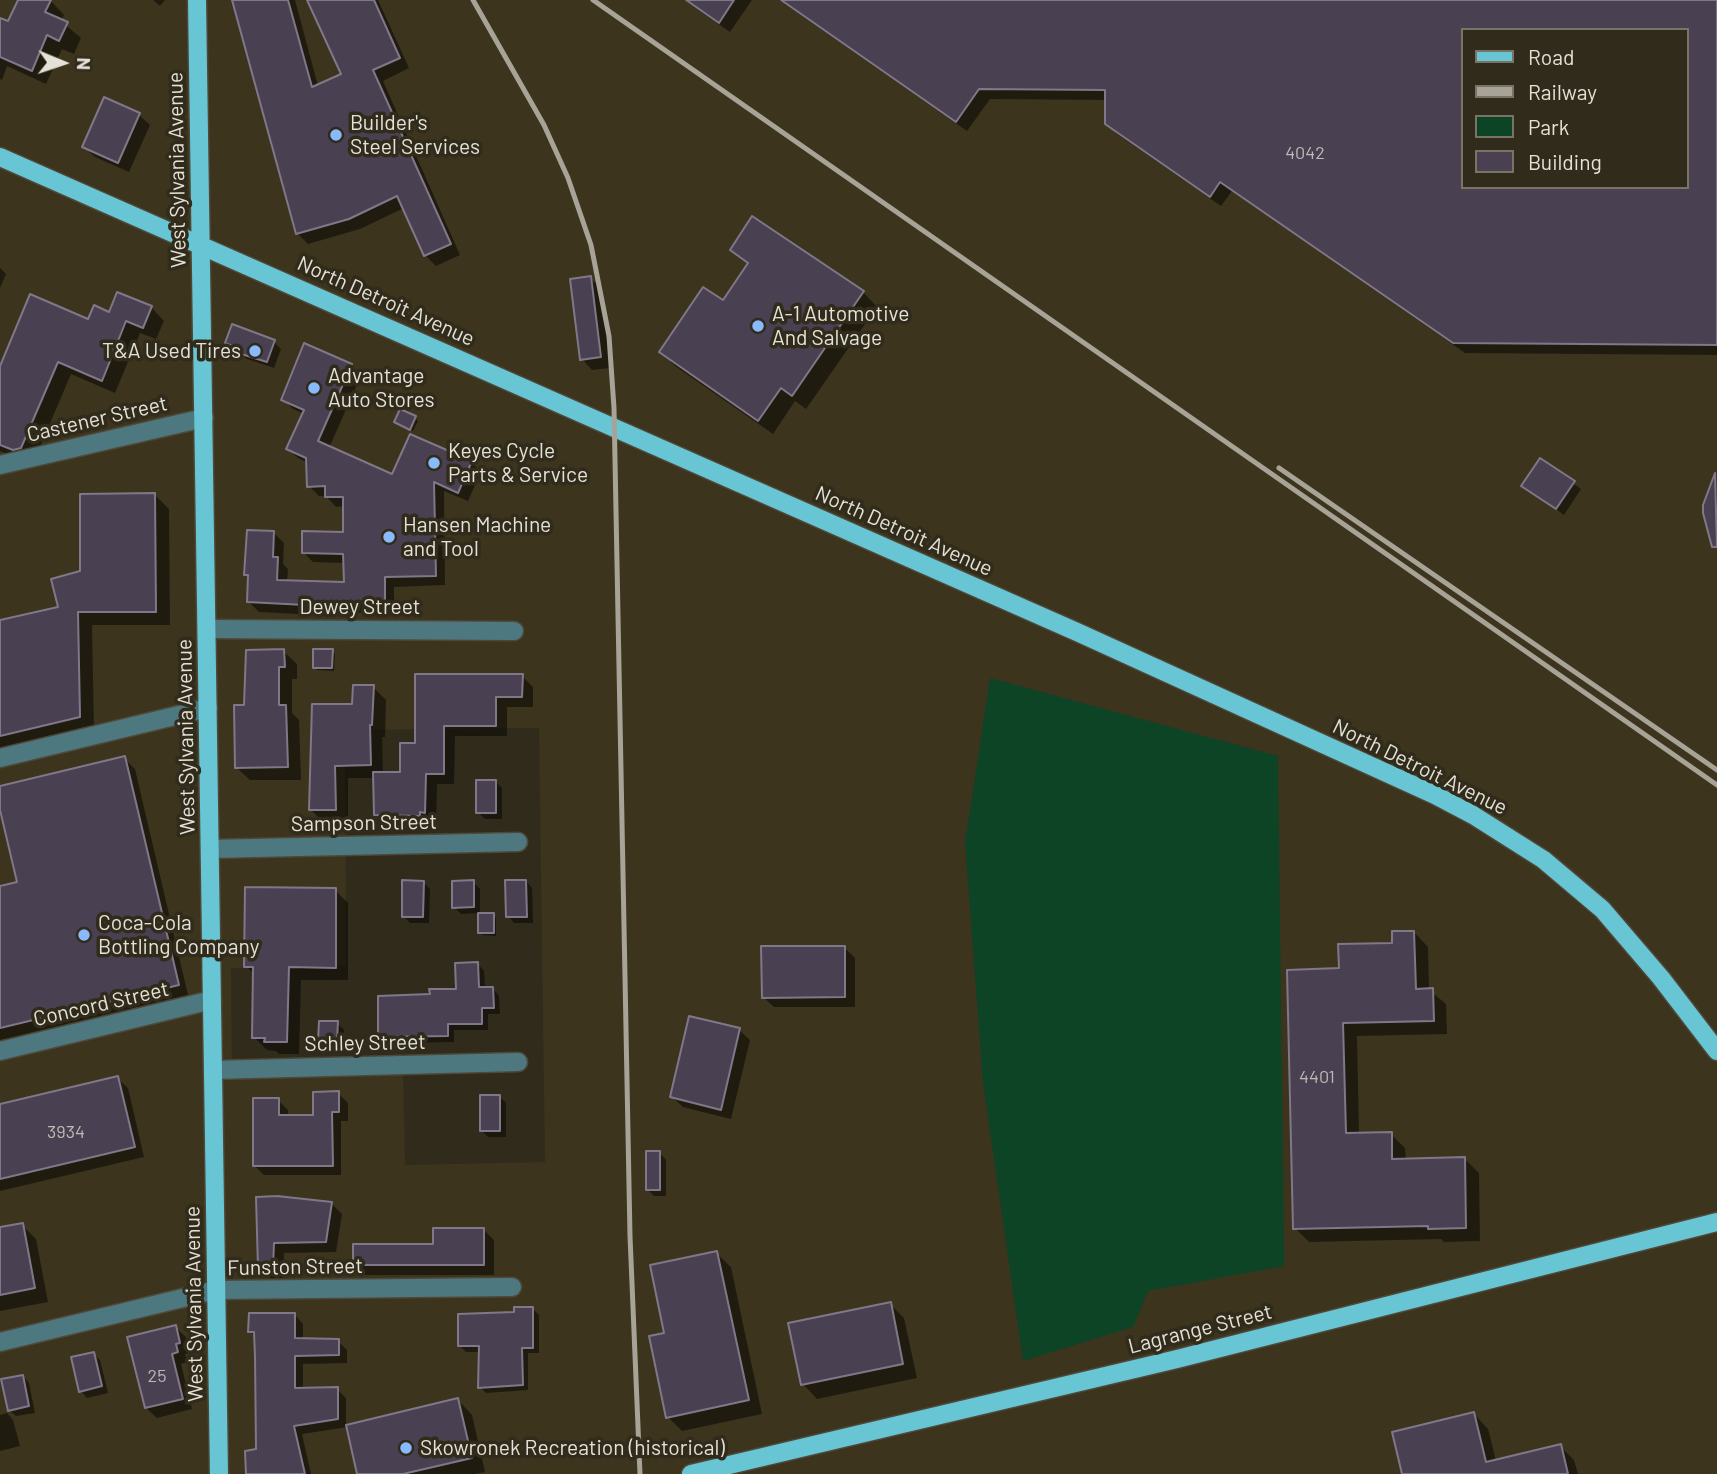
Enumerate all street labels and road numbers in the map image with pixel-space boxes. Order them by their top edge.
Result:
street label: West Sylvania Avenue [163,72,191,268]
street label: North Detroit Avenue [293,251,479,351]
street label: Castener Street [24,391,170,447]
street label: North Detroit Avenue [811,481,997,581]
street label: Dewey Street [300,594,420,620]
street label: West Sylvania Avenue [172,639,200,835]
street label: North Detroit Avenue [1328,714,1512,820]
street label: Sampson Street [291,809,437,837]
street label: Concord Street [31,976,171,1032]
street label: Schley Street [304,1029,426,1057]
street label: West Sylvania Avenue [180,1206,208,1402]
street label: Funston Street [227,1253,363,1281]
street label: Lagrange Street [1125,1299,1275,1359]

